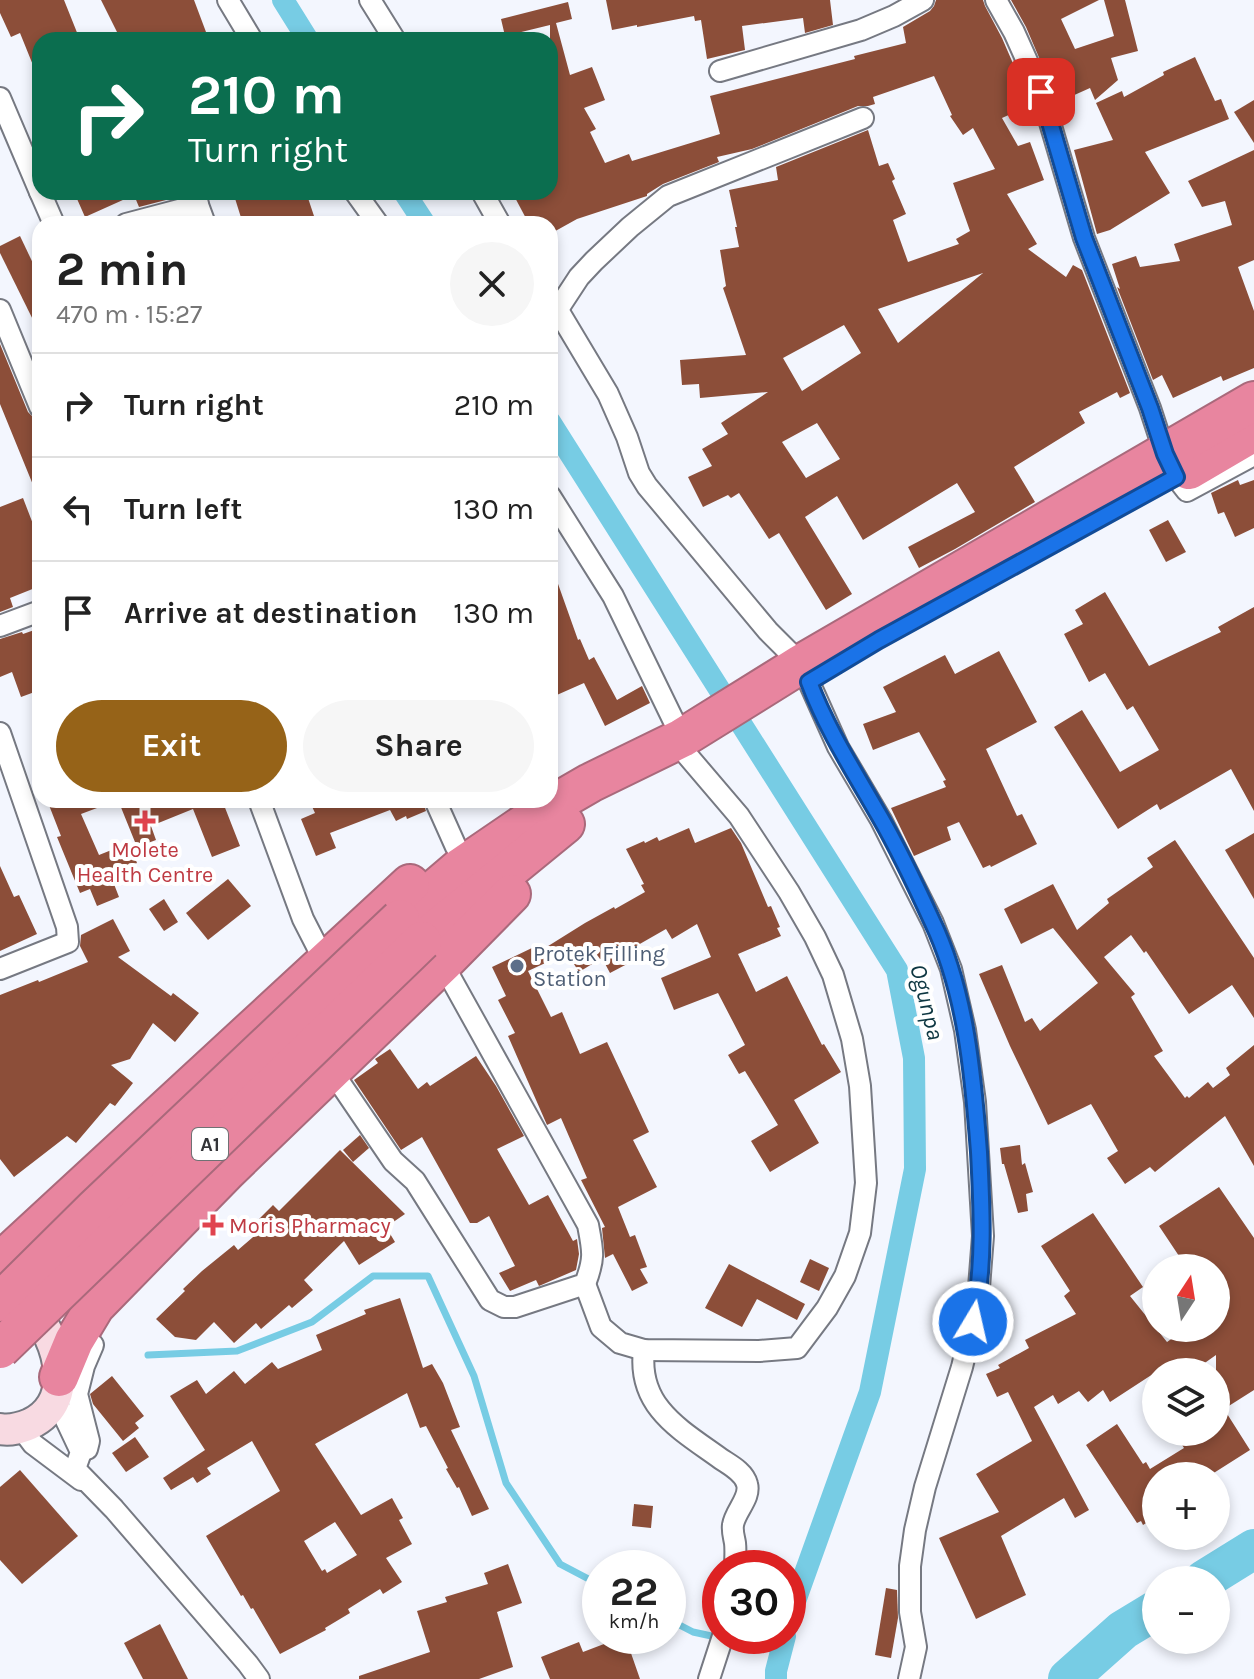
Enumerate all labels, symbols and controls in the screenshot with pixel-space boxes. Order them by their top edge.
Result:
pin [1007,58,1075,126]
text: 210 m [188,62,345,127]
icon: right [56,64,160,168]
icon: arrive [1019,70,1063,114]
text: Turn right [188,129,348,171]
text: 2 min [56,241,188,297]
button: close [450,242,534,326]
text: 470 m · 15:27 [56,299,202,330]
icon: right [56,383,100,427]
text: Turn right [124,387,264,423]
text: 210 m [454,387,534,423]
icon: left [56,487,100,531]
text: Turn left [124,491,242,527]
text: 130 m [453,491,534,527]
icon: arrive [56,591,100,635]
text: Arrive at destination [124,595,418,631]
text: 130 m [453,595,534,631]
button: Exit [56,700,287,792]
button: Share [303,700,534,792]
marker: Molete Health Centre [134,810,156,832]
place label: Molete Health Centre [77,837,213,888]
place label: Protek Filling Station [533,941,666,992]
marker: Protek Filling Station [508,957,526,975]
water label: Ogunpa [904,961,950,1043]
road number: A1 [192,1128,228,1160]
place label: Moris Pharmacy [229,1213,391,1239]
marker: Moris Pharmacy [204,1216,222,1234]
north arrow [1142,1254,1230,1342]
map controls [1142,1254,1230,1654]
position arrow [931,1280,1015,1364]
button: layers [1142,1358,1230,1446]
button: + [1142,1462,1230,1550]
speed limit sign: 30 [702,1550,806,1654]
button: − [1142,1566,1230,1654]
text: 22 [610,1568,658,1615]
text: km/h [609,1610,659,1633]

